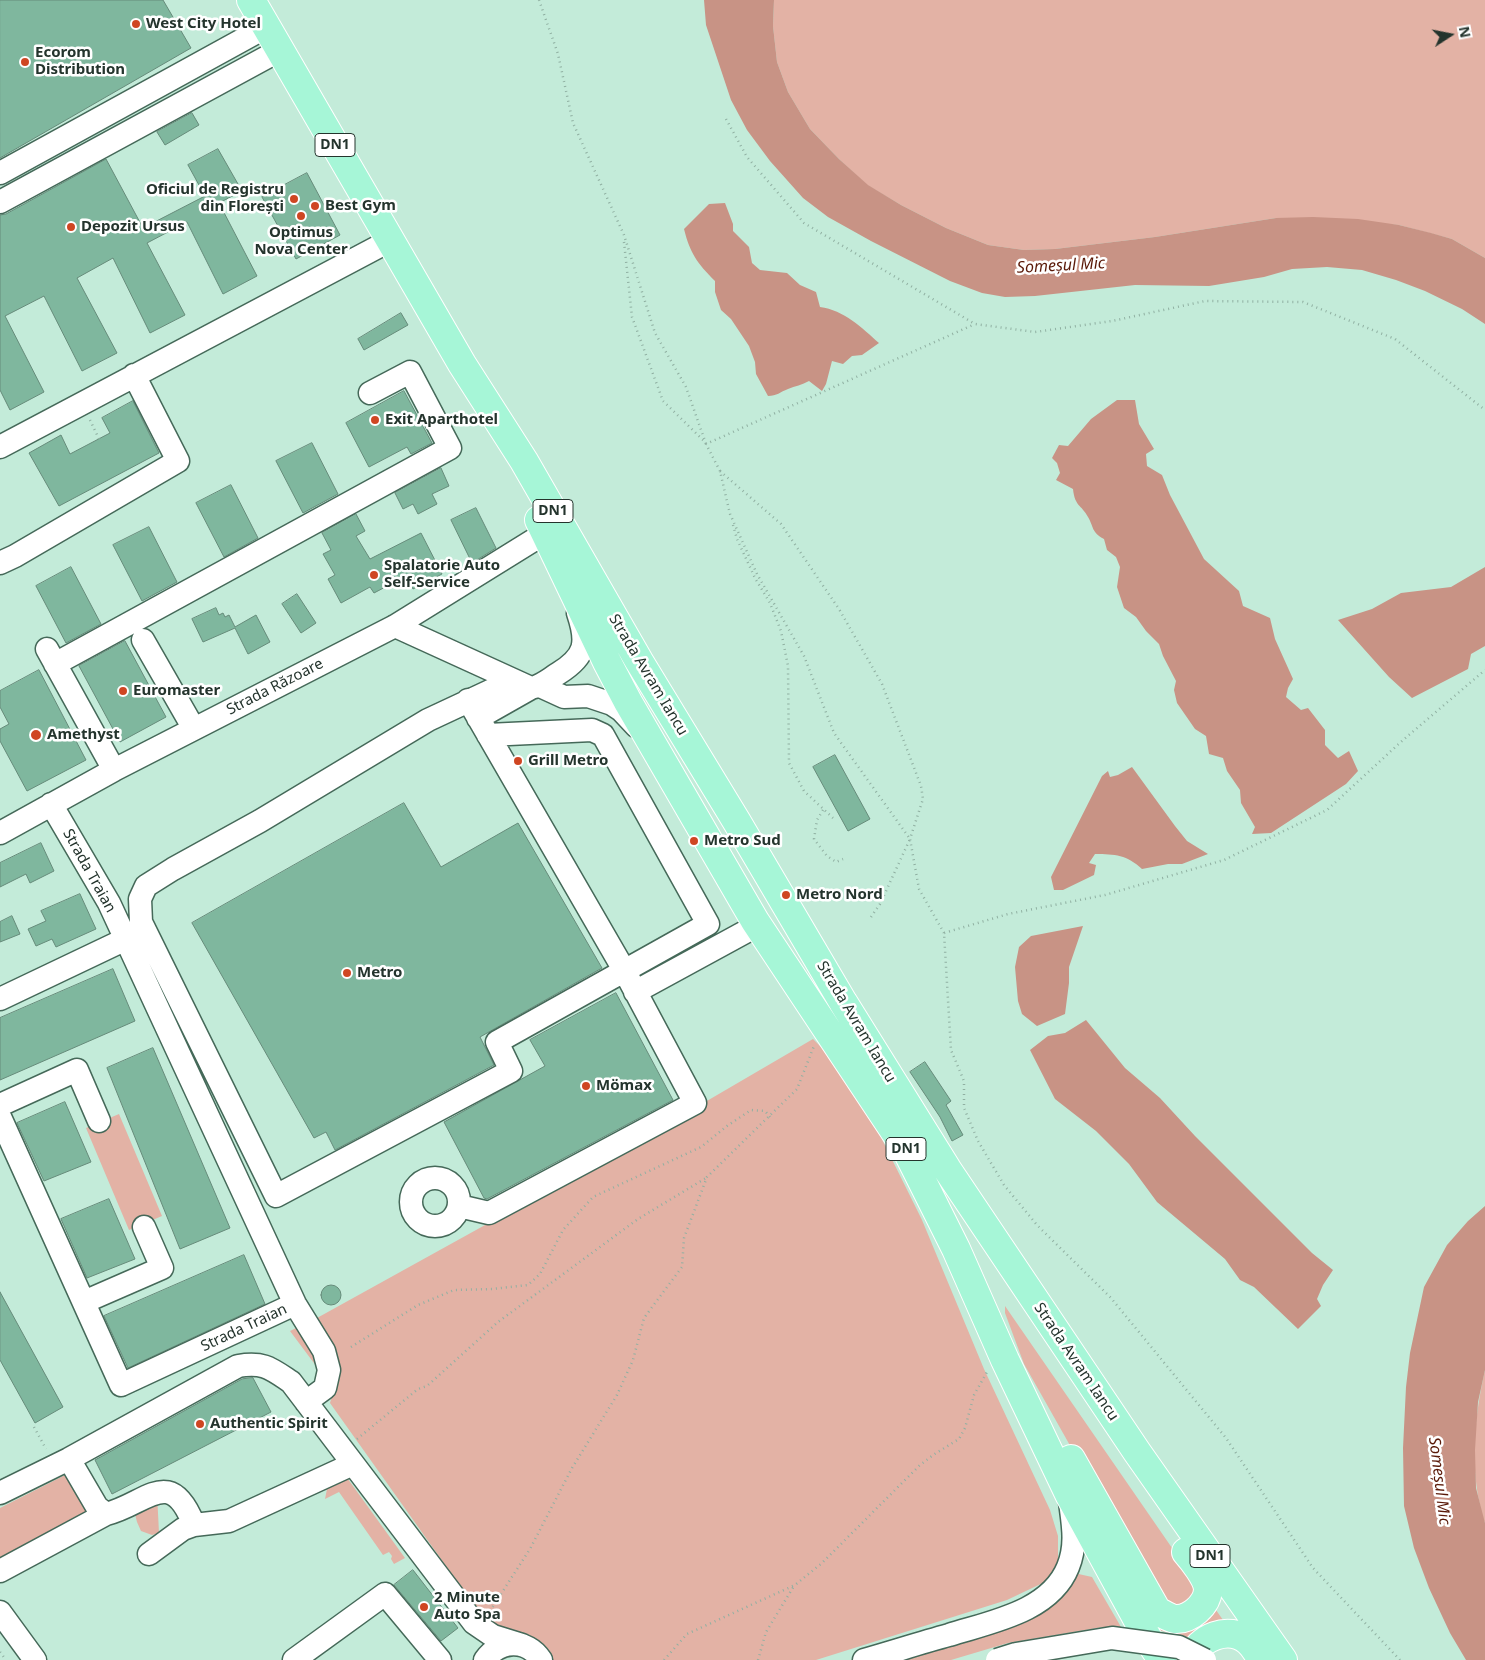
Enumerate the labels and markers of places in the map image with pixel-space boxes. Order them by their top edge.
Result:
place label: West City Hotel [146,15,261,33]
marker: West City Hotel [130,18,142,30]
place label: Ecorom Distribution [35,44,125,79]
marker: Ecorom Distribution [19,56,31,68]
place label: Oficiul de Registru din Florești [146,181,284,216]
marker: Oficiul de Registru din Florești [288,193,300,205]
place label: Best Gym [325,197,396,215]
marker: Best Gym [309,200,321,212]
marker: Optimus Nova Center [295,210,307,222]
place label: Depozit Ursus [81,218,185,236]
marker: Depozit Ursus [65,221,77,233]
place label: Optimus Nova Center [254,224,348,259]
place label: Exit Aparthotel [385,411,498,429]
marker: Exit Aparthotel [369,414,381,426]
place label: Spalatorie Auto Self-Service [384,557,500,592]
marker: Spalatorie Auto Self-Service [368,569,380,581]
place label: Euromaster [133,682,220,700]
marker: Euromaster [117,685,129,697]
place label: Amethyst [47,726,120,744]
marker: Amethyst [29,728,43,742]
place label: Grill Metro [528,752,608,770]
marker: Grill Metro [512,755,524,767]
place label: Metro Sud [704,832,781,850]
marker: Metro Sud [688,835,700,847]
place label: Metro Nord [796,886,883,904]
marker: Metro Nord [780,889,792,901]
place label: Metro [357,964,402,982]
marker: Metro [341,967,353,979]
place label: Mömax [596,1077,652,1095]
marker: Mömax [580,1080,592,1092]
place label: Authentic Spirit [210,1415,328,1433]
marker: Authentic Spirit [194,1418,206,1430]
place label: 2 Minute Auto Spa [434,1589,501,1624]
marker: 2 Minute Auto Spa [418,1601,430,1613]

